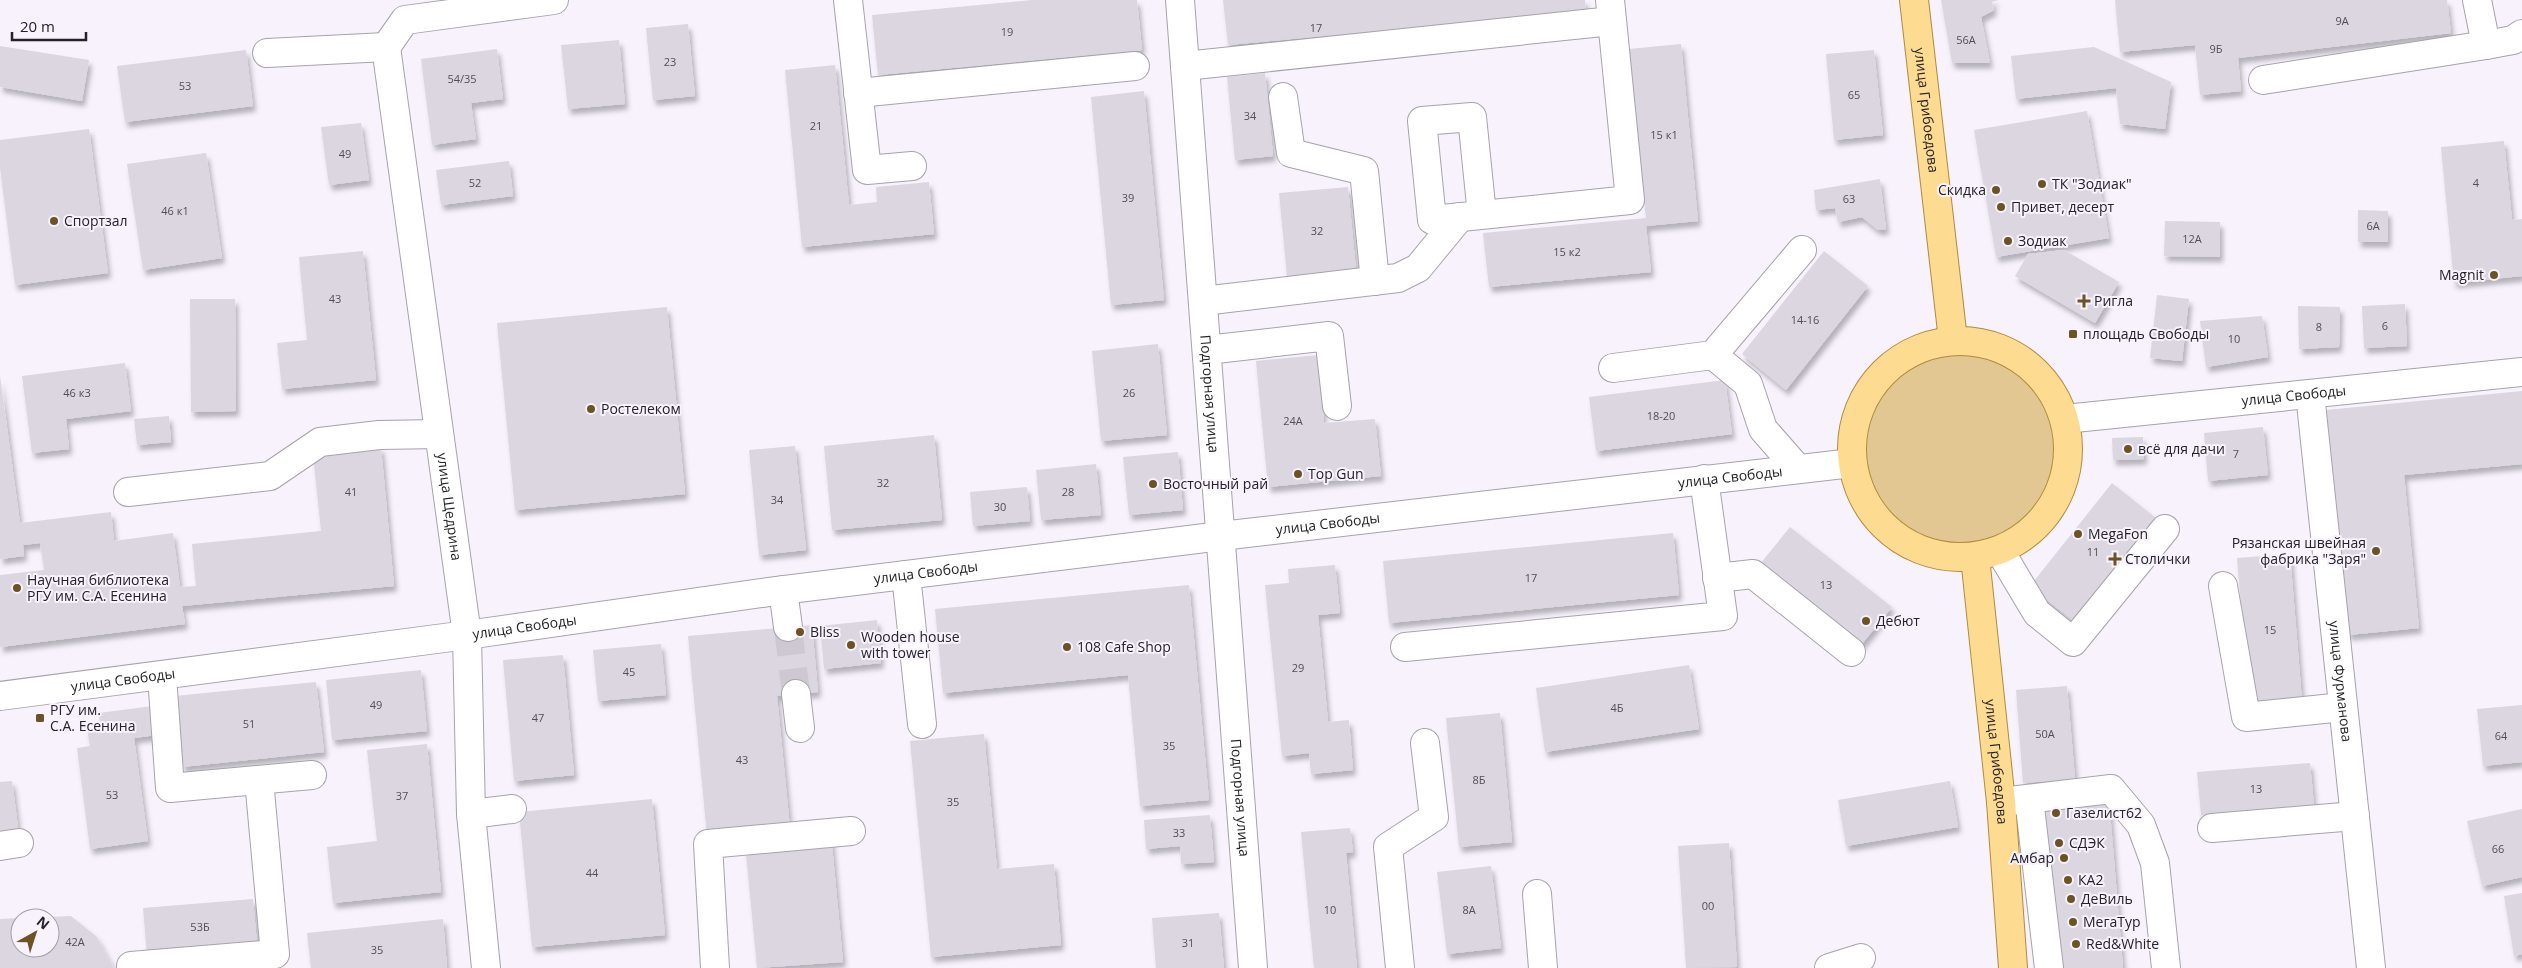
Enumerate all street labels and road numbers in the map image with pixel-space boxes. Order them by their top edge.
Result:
street label: улица Грибоедова [1911,47,1944,174]
street label: Подгорная улица [1196,334,1224,454]
street label: улица Свободы [2241,380,2347,410]
street label: улица Щедрина [433,451,467,562]
street label: улица Свободы [1677,461,1783,492]
street label: улица Свободы [1275,508,1381,539]
street label: улица Свободы [872,556,979,588]
street label: улица Свободы [471,610,578,643]
street label: улица Фурманова [2325,620,2357,743]
street label: улица Свободы [70,663,176,696]
street label: улица Грибоедова [1981,698,2013,825]
street label: Подгорная улица [1227,738,1255,857]

